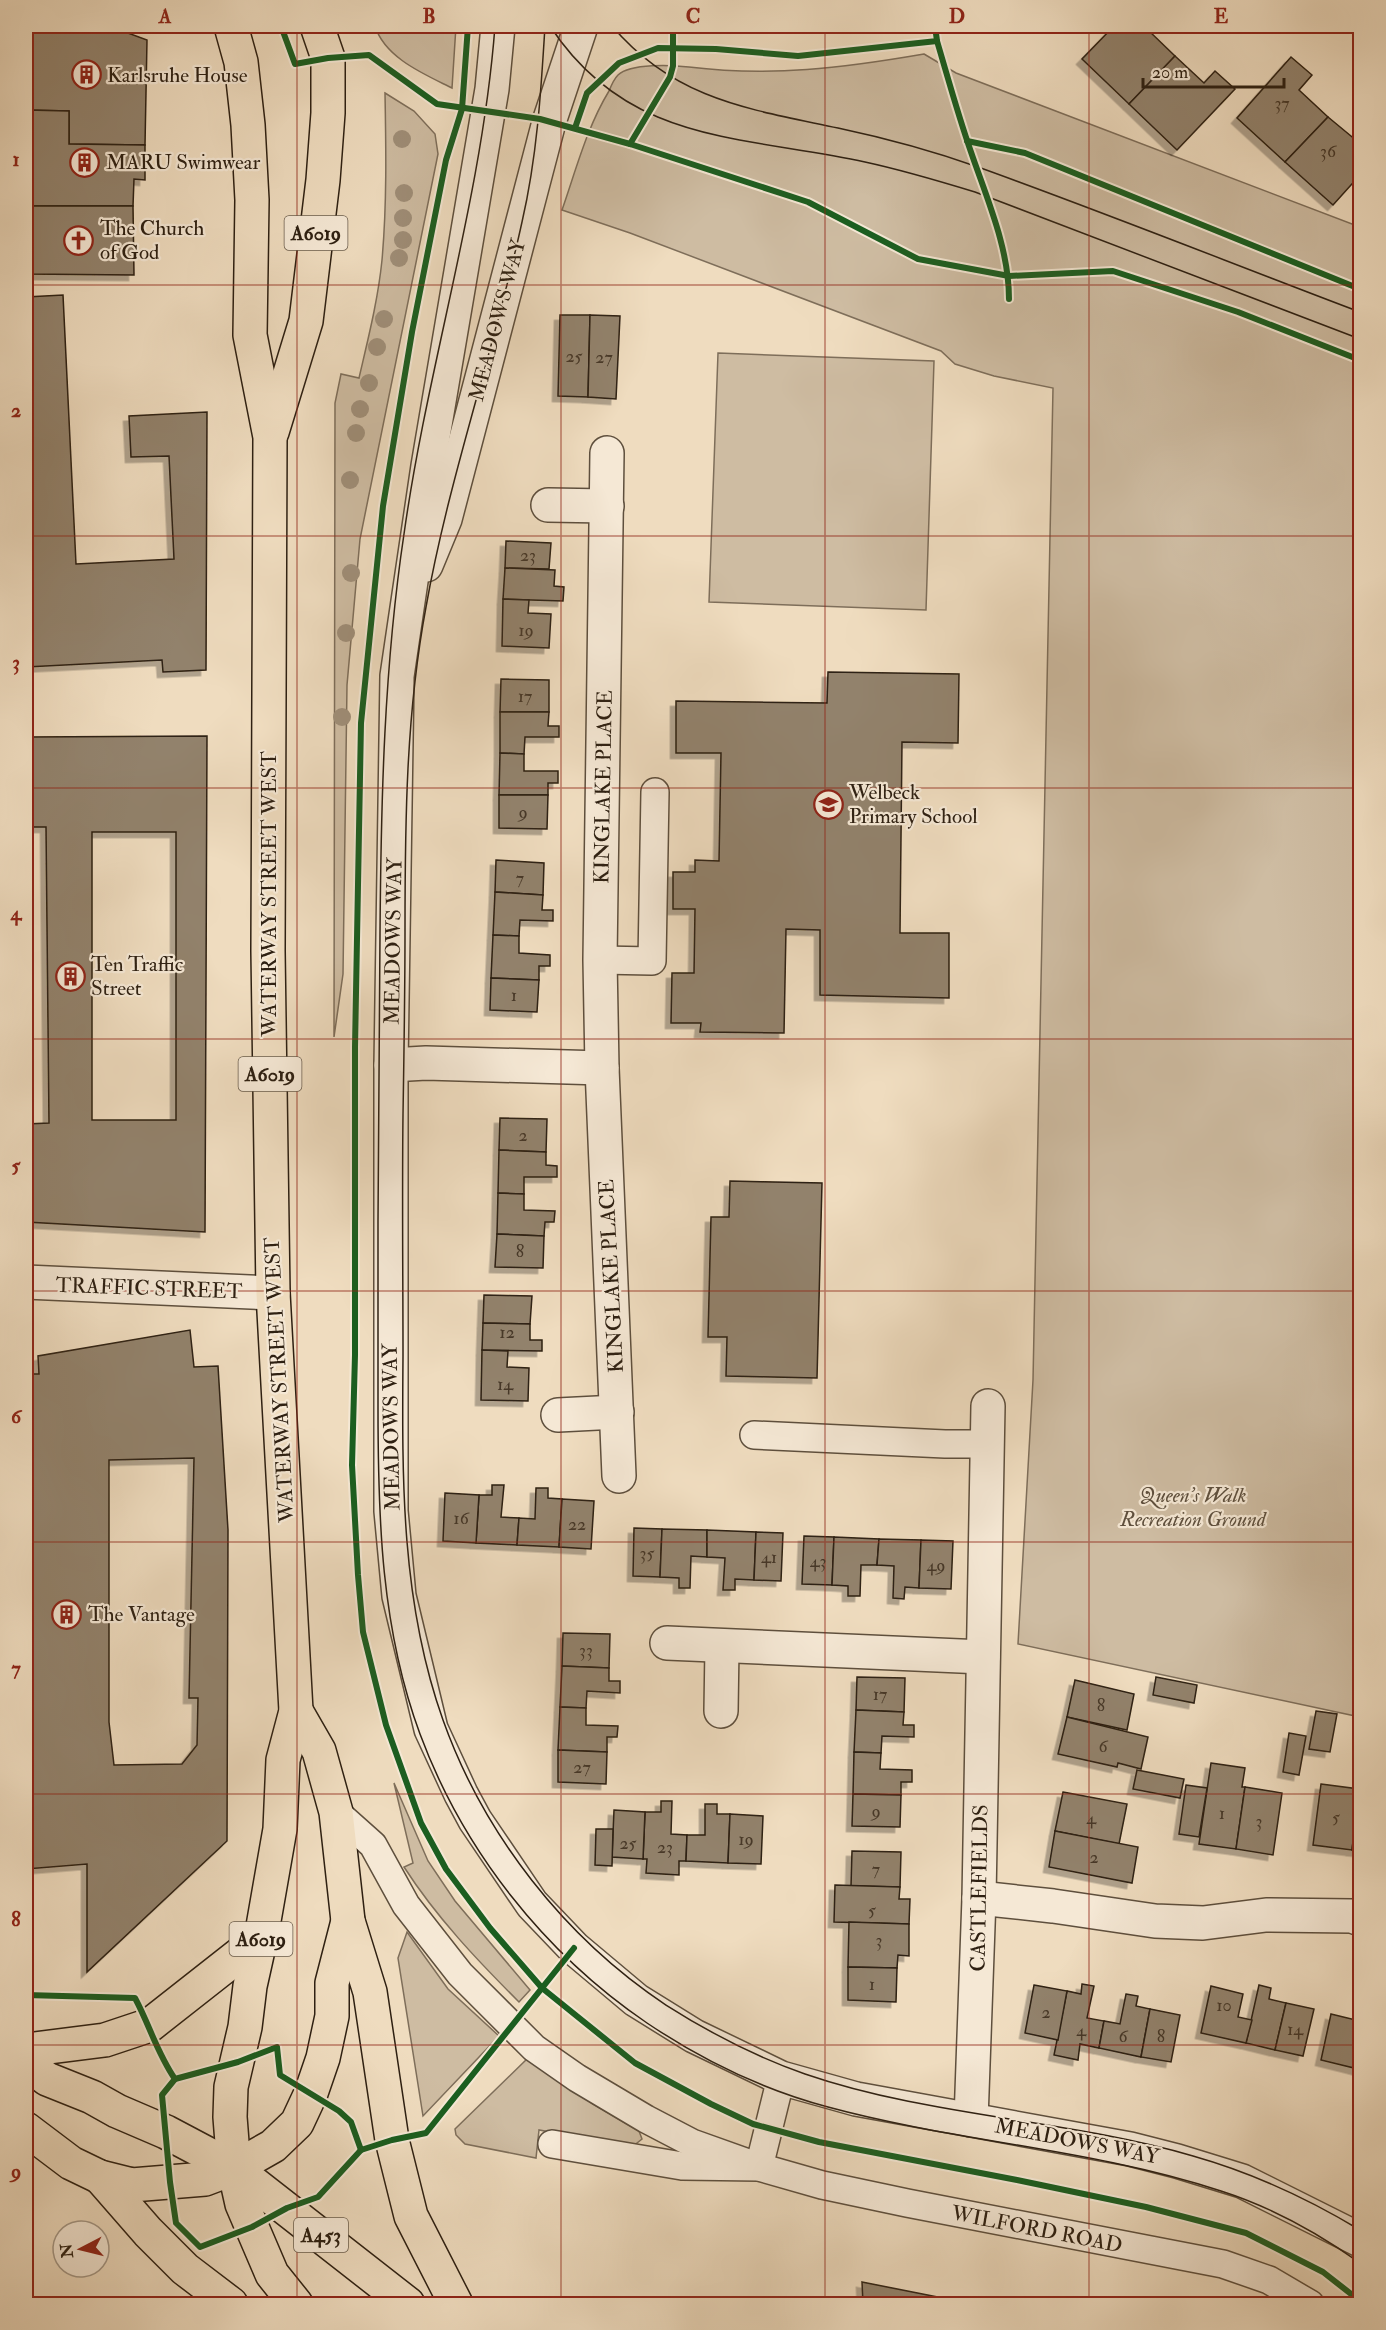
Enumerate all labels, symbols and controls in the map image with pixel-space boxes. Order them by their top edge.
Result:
text: A [158,4,172,29]
text: B [422,4,436,29]
text: C [686,4,700,29]
text: D [949,4,965,29]
text: E [1214,4,1229,29]
scale bar [1143,51,1284,89]
building icon: Karlsruhe House [70,59,102,91]
text: 20 m [1152,61,1188,84]
place label: Karlsruhe House [107,62,248,89]
house number: 37 [1274,92,1290,115]
house number: 36 [1320,140,1337,163]
building icon: MARU Swimwear [69,146,101,178]
text: 1 [12,147,20,172]
place label: MARU Swimwear [106,149,260,176]
place label: The Church of God [100,215,204,266]
road number: A6019 [284,216,348,250]
church icon: The Church of God [63,224,95,256]
street label: MEADOWS WAY [463,235,532,404]
house number: 25 [566,345,583,368]
house number: 27 [595,346,613,369]
text: 2 [11,398,21,423]
house number: 23 [520,544,536,567]
house number: 19 [518,619,534,642]
text: 3 [12,650,20,675]
house number: 17 [518,685,532,708]
street label: KINGLAKE PLACE [588,690,619,884]
street label: WATERWAY STREET WEST [256,751,283,1038]
place label: Welbeck Primary School [848,779,978,830]
school or university icon: Welbeck Primary School [812,788,844,820]
house number: 9 [516,801,528,824]
street label: MEADOWS WAY [379,857,408,1025]
house number: 7 [516,867,524,890]
text: 4 [10,901,23,926]
place label: Ten Traffic Street [91,951,184,1002]
building icon: Ten Traffic Street [54,960,86,992]
house number: 1 [511,984,517,1007]
road number: A6019 [238,1057,302,1091]
house number: 2 [518,1124,528,1147]
text: 5 [12,1153,22,1178]
street label: KINGLAKE PLACE [593,1178,630,1374]
street label: WATERWAY STREET WEST [259,1236,301,1524]
house number: 8 [516,1240,524,1263]
street label: TRAFFIC STREET [55,1272,243,1305]
house number: 12 [499,1321,515,1344]
street label: MEADOWS WAY [377,1343,406,1511]
house number: 14 [497,1373,514,1396]
text: 6 [11,1404,23,1429]
park label: Queen's Walk Recreation Ground [1119,1482,1267,1533]
house number: 16 [453,1507,470,1530]
house number: 22 [568,1513,586,1536]
house number: 35 [640,1542,654,1565]
house number: 41 [761,1546,777,1569]
house number: 43 [810,1550,826,1573]
house number: 49 [927,1554,945,1577]
building icon: The Vantage [51,1598,83,1630]
place label: The Vantage [88,1601,195,1628]
house number: 33 [579,1639,593,1662]
text: 7 [11,1656,21,1681]
house number: 17 [873,1683,887,1706]
house number: 8 [1097,1694,1105,1717]
house number: 6 [1098,1735,1108,1758]
house number: 27 [573,1756,591,1779]
house number: 9 [869,1800,881,1823]
house number: 1 [1219,1802,1225,1825]
street label: CASTLEFIELDS [965,1804,994,1972]
house number: 5 [1332,1806,1340,1829]
house number: 4 [1086,1807,1097,1830]
house number: 3 [1256,1810,1262,1833]
house number: 19 [738,1828,754,1851]
house number: 25 [620,1832,637,1855]
house number: 23 [657,1836,673,1859]
house number: 2 [1089,1846,1099,1869]
house number: 7 [872,1858,880,1881]
house number: 5 [868,1899,876,1922]
text: 8 [11,1907,21,1932]
road number: A6019 [230,1922,292,1956]
house number: 3 [876,1929,882,1952]
house number: 1 [869,1973,875,1996]
house number: 10 [1216,1994,1232,2017]
house number: 2 [1041,2001,1051,2024]
house number: 14 [1287,2018,1304,2041]
house number: 4 [1076,2019,1087,2042]
house number: 6 [1118,2025,1128,2048]
house number: 8 [1157,2025,1165,2048]
street label: MEADOWS WAY [992,2112,1162,2171]
text: 9 [9,2159,21,2184]
street label: WILFORD ROAD [948,2199,1125,2259]
road number: A453 [294,2218,348,2252]
north arrow [51,2219,111,2279]
text: N [56,2242,78,2260]

